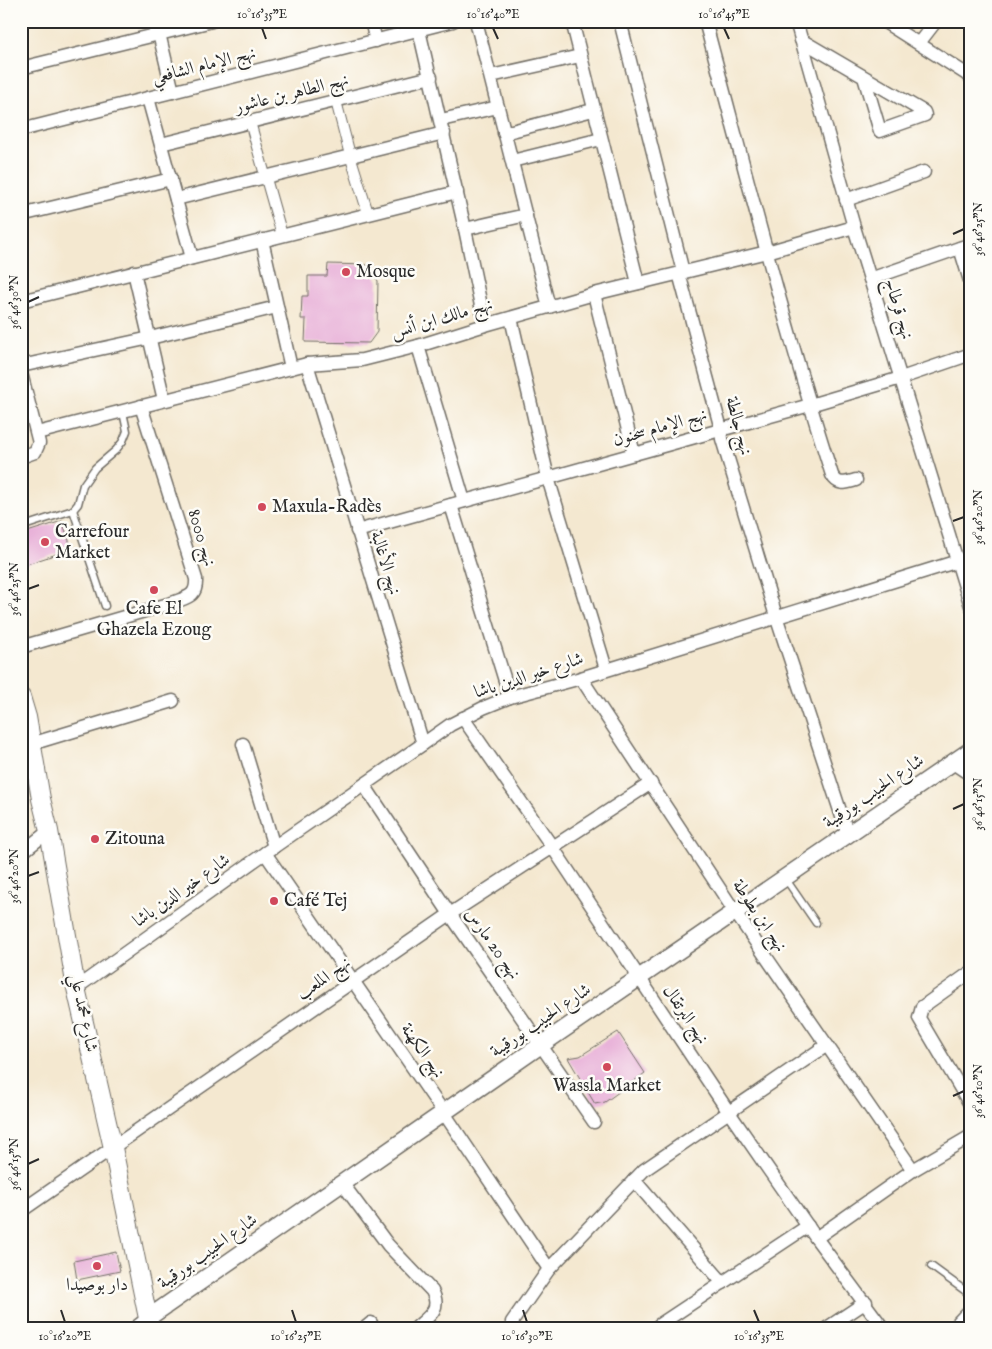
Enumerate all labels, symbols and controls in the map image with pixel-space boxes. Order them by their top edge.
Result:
text: 10°16'35"E [237,7,287,22]
text: 10°16'40"E [466,7,520,22]
text: 10°16'45"E [698,7,750,22]
street label: نهج الإمام الشافعي [150,42,259,94]
street label: نهج الطاهر بن عاشور [231,69,352,123]
text: 36°46'25"N [971,201,986,256]
place label: Mosque [356,261,415,284]
marker: Mosque [340,266,352,278]
text: 36°46'30"N [7,274,22,329]
street label: نهج قرطاج [875,276,918,343]
street label: نهج مالك ابن أنس [388,291,496,347]
street label: نهج جالطة [716,394,757,459]
street label: نهج الإمام سحنون [610,404,711,455]
text: 36°46'20"N [971,489,986,545]
place label: Maxula-Radès [272,496,381,519]
marker: Maxula-Radès [256,501,268,513]
street label: نهج 8000 [179,507,221,570]
place label: Carrefour Market [55,521,130,565]
street label: نهج الأغالبة [361,527,409,599]
marker: Carrefour Market [39,536,51,548]
text: 36°46'25"N [7,561,22,616]
marker: Cafe El Ghazela Ezoug [148,584,160,596]
place label: Cafe El Ghazela Ezoug [97,598,211,642]
street label: شارع خير الدين باشا [471,647,587,706]
street label: شارع الحبيب بورقيبة [819,750,930,836]
text: 36°46'15"N [971,777,986,830]
place label: Zitouna [105,828,165,851]
marker: Zitouna [89,833,101,845]
text: 36°46'20"N [7,848,22,904]
street label: شارع خير الدين باشا [129,849,236,935]
street label: نهج ابن بطوطة [724,875,792,958]
place label: Café Tej [284,890,347,913]
marker: Café Tej [268,895,280,907]
street label: نهج 20 مارس [456,904,525,986]
street label: نهج الملعب [292,952,357,1008]
street label: شارع محمد علي [60,972,103,1055]
street label: شارع الحبيب بورقيبة [486,979,597,1065]
street label: نهج البرتقال [654,981,713,1051]
street label: نهج الكهنة [392,1019,449,1085]
marker: Wassla Market [601,1061,613,1073]
text: 36°46'10"N [971,1063,986,1118]
place label: Wassla Market [553,1075,661,1098]
text: 36°46'15"N [7,1137,22,1190]
street label: شارع الحبيب بورقيبة [154,1209,264,1297]
marker: دار بوصيدا [91,1260,103,1272]
place label: دار بوصيدا [66,1274,128,1297]
text: 10°16'20"E [39,1329,91,1344]
text: 10°16'25"E [270,1329,322,1344]
text: 10°16'30"E [501,1329,553,1344]
text: 10°16'35"E [734,1329,784,1344]

